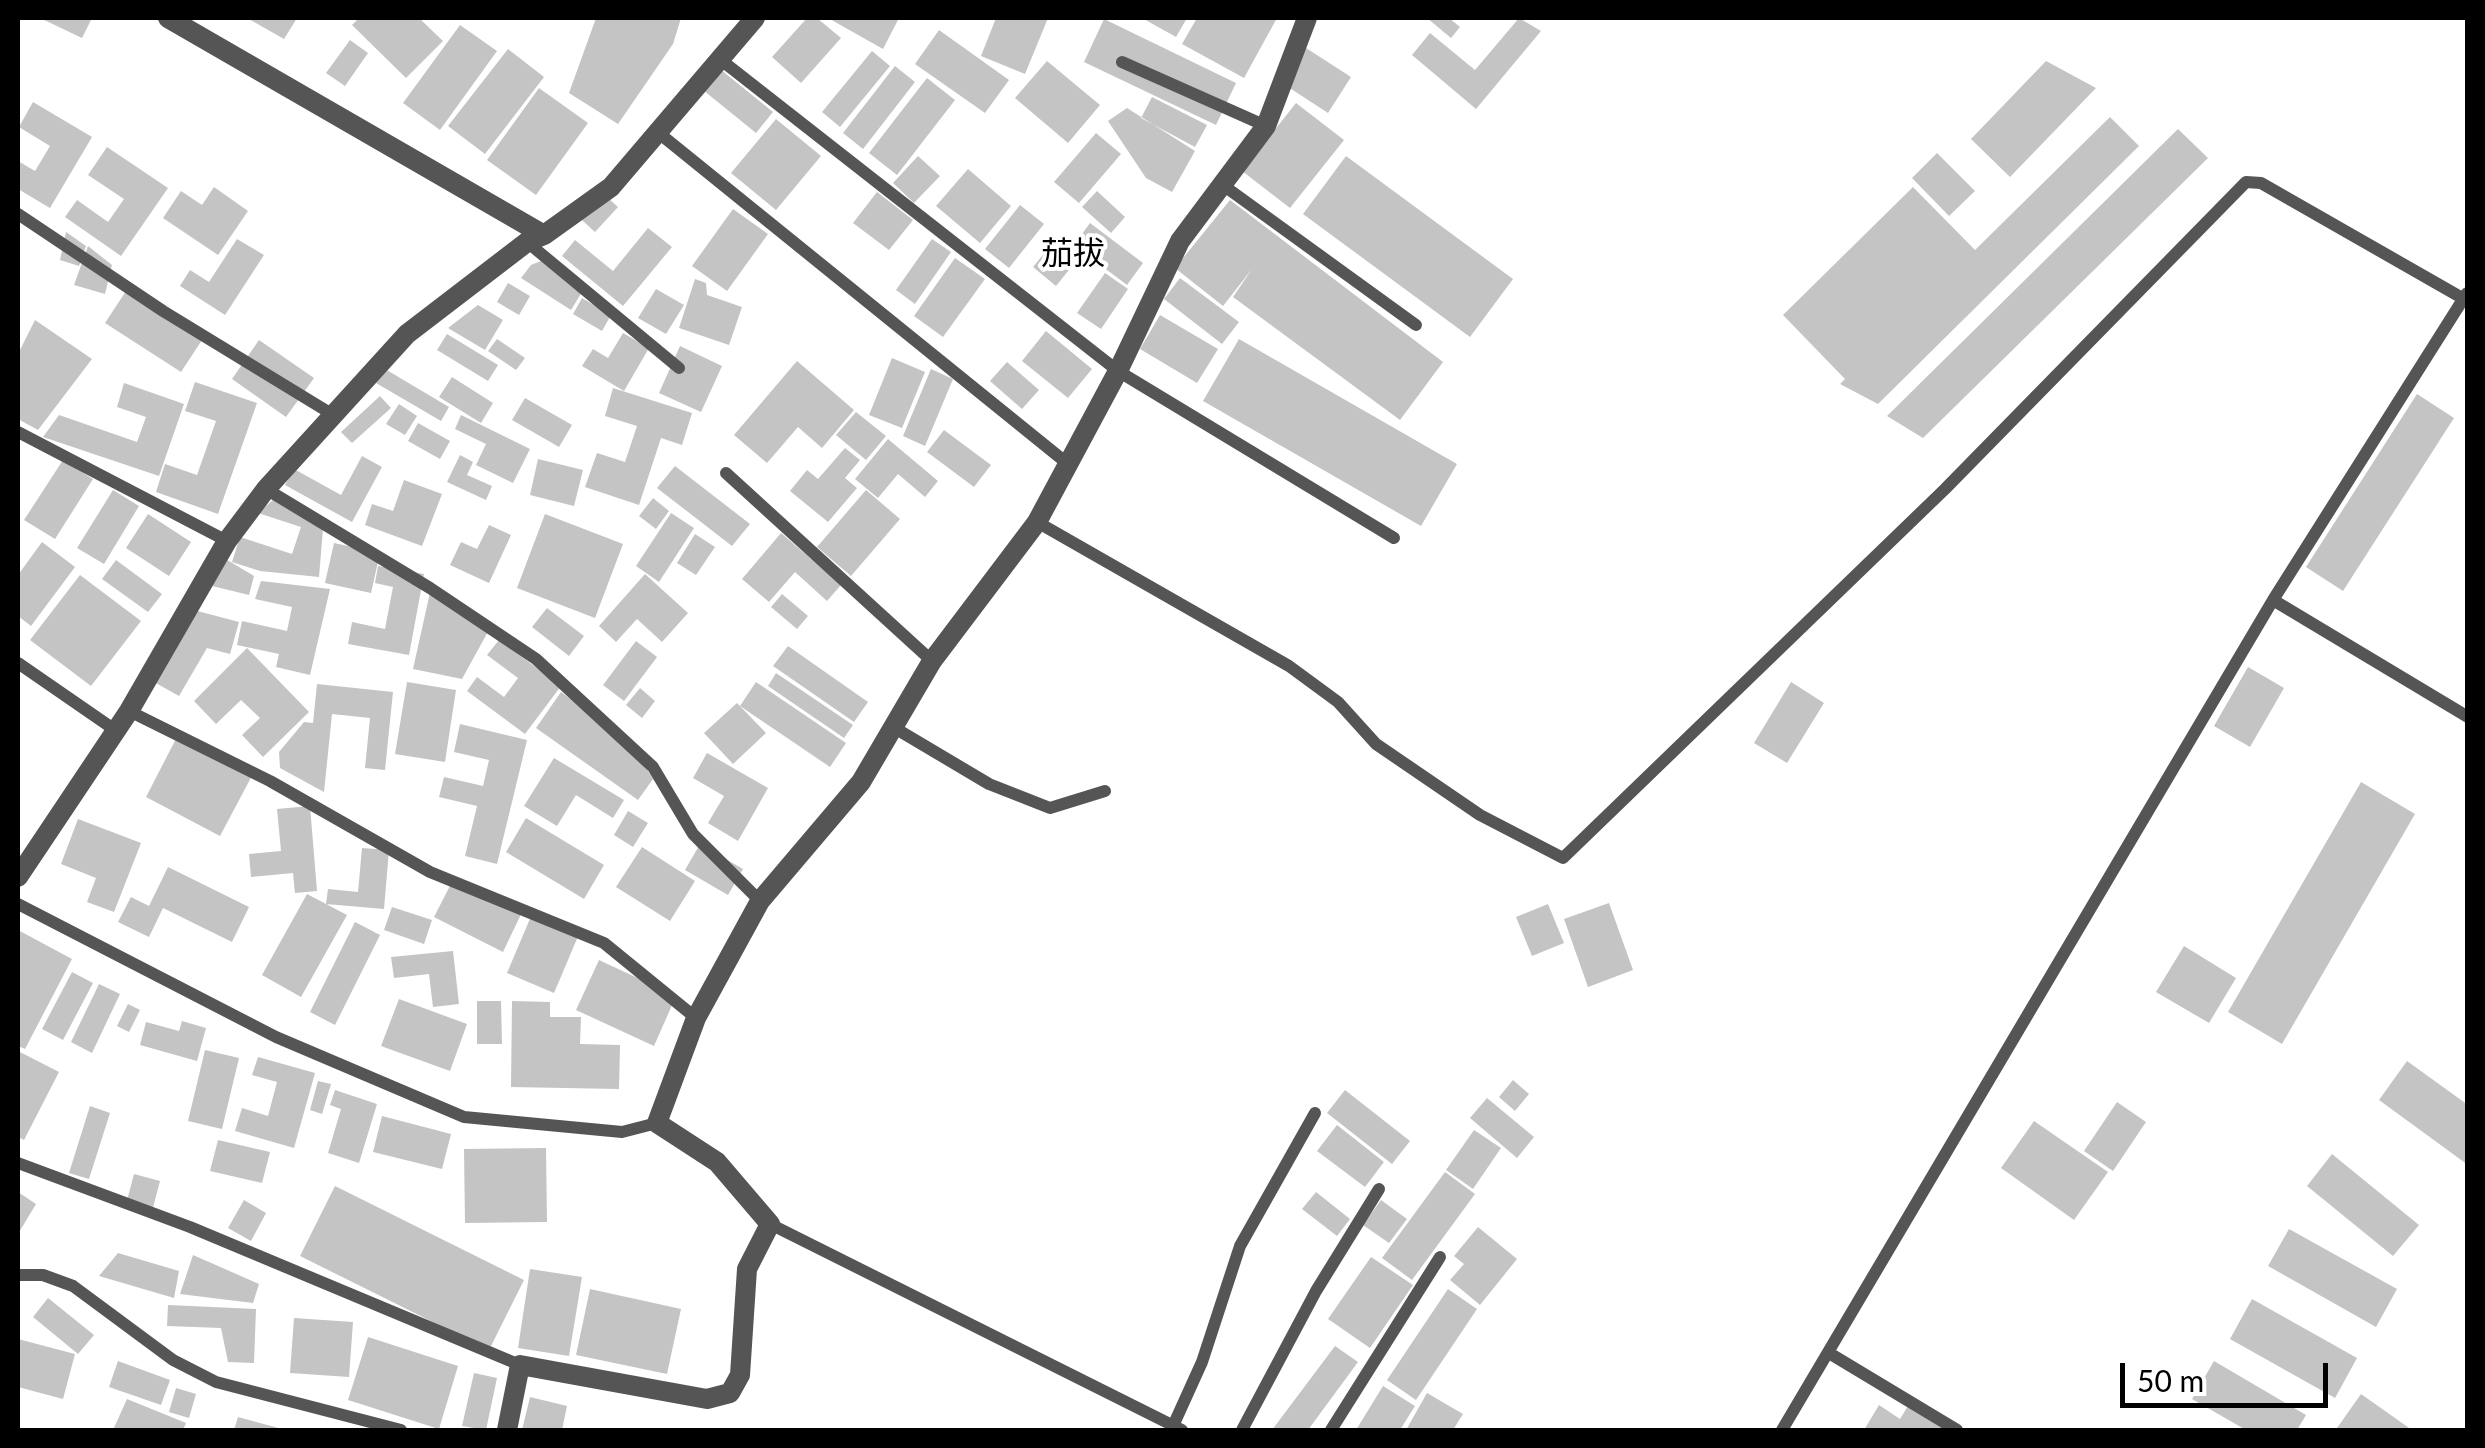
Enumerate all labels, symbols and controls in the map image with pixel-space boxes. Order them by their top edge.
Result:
district label: 茄拔 [1041,235,1105,273]
scale bar [2125,1343,2332,1405]
text: 50 m [2137,1362,2204,1398]

